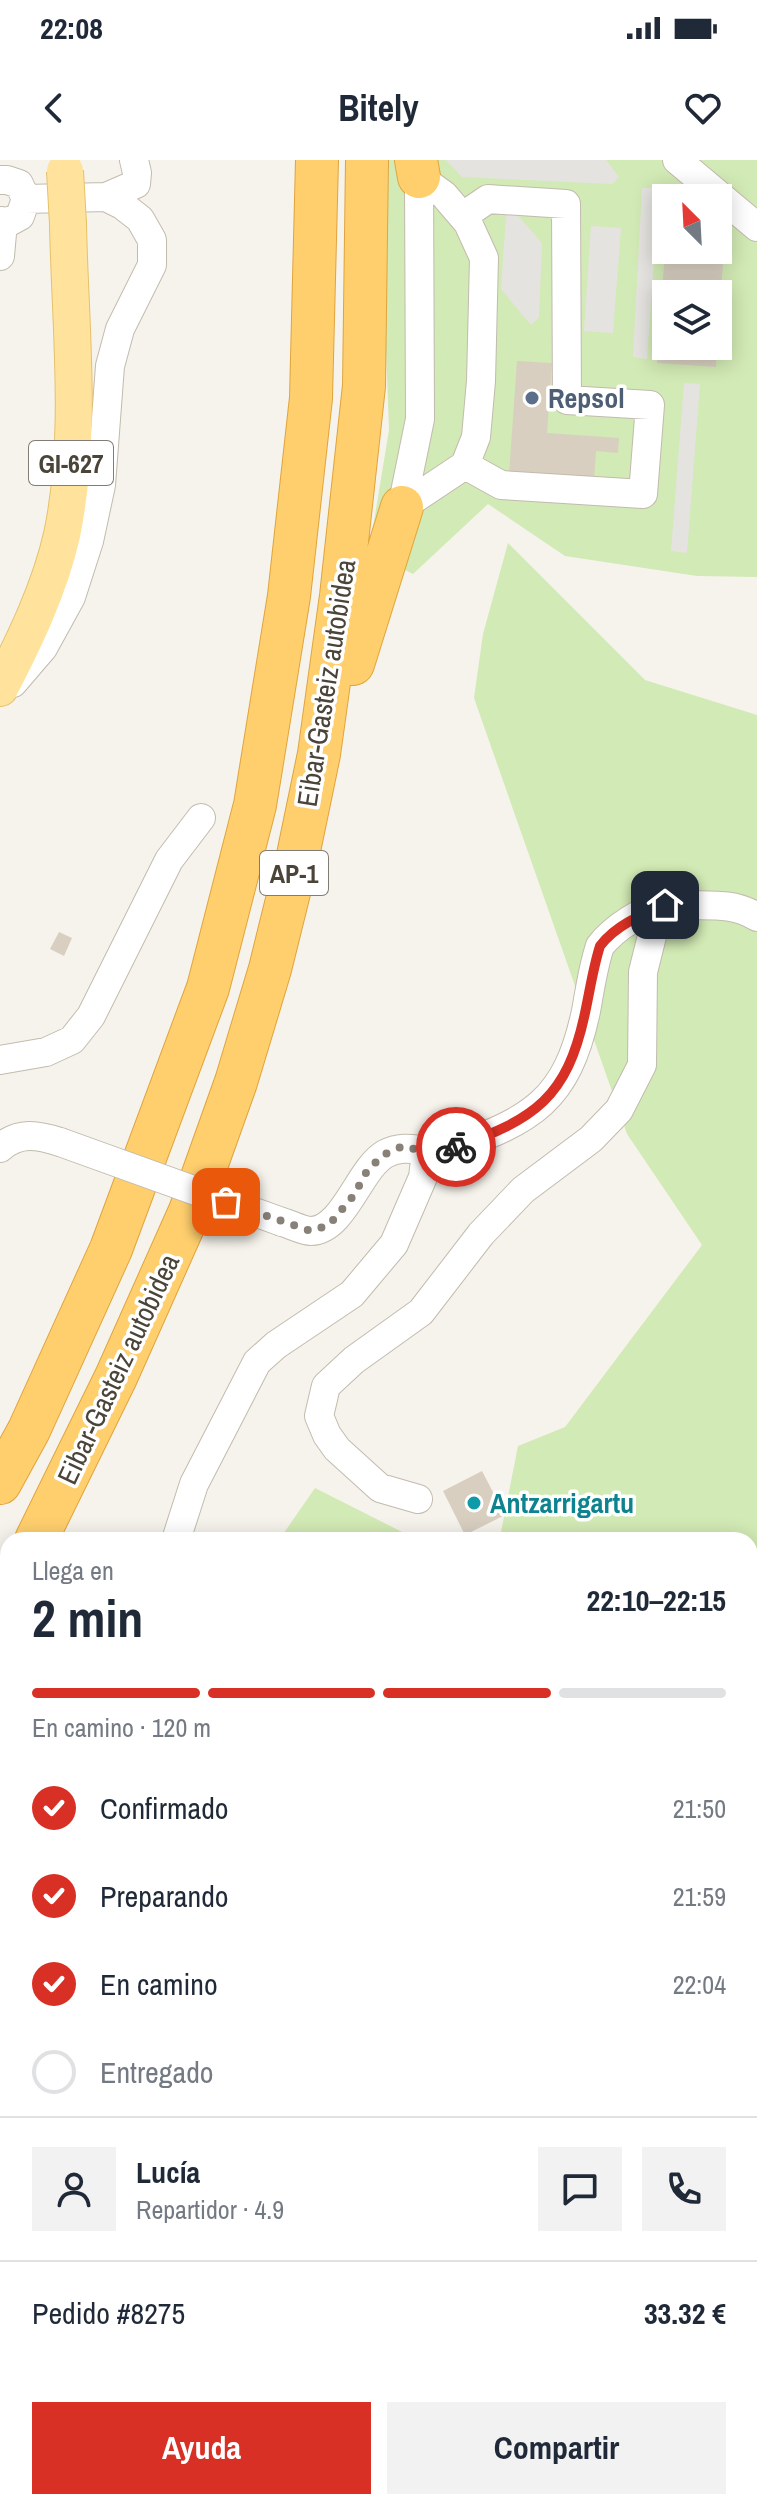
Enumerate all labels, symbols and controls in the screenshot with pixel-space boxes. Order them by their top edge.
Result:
text: 22:08 [40,8,103,48]
text: Bitely [338,84,419,132]
icon: back [32,86,76,130]
icon: heart [681,86,725,130]
north arrow [652,184,732,264]
map controls [652,184,732,360]
button: layers [652,280,732,360]
place label: Repsol [548,379,625,417]
marker: Repsol [523,389,541,407]
road number: GI-627 [29,441,113,485]
street label: Eibar-Gasteiz autobidea [288,556,364,810]
road number: AP-1 [260,851,328,895]
pin [631,871,699,939]
icon: home [643,883,687,927]
courier [416,1107,496,1187]
icon: bike [434,1125,478,1169]
pin [192,1168,260,1236]
icon: bag [204,1180,248,1224]
street label: Eibar-Gasteiz autobidea [48,1247,188,1490]
place label: Antzarrigartu [490,1484,634,1522]
marker: Antzarrigartu [465,1494,483,1512]
text: Llega en [32,1553,114,1588]
text: 22:10–22:15 [587,1580,726,1620]
text: 2 min [32,1583,143,1653]
text: En camino · 120 m [32,1710,211,1745]
icon: check [32,1786,76,1830]
text: Confirmado [100,1788,229,1828]
text: 21:50 [673,1791,726,1826]
icon: check [32,1874,76,1918]
text: Preparando [100,1876,229,1916]
text: 21:59 [673,1879,726,1914]
icon: check [32,1962,76,2006]
text: En camino [100,1964,218,2004]
text: 22:04 [673,1967,726,2002]
text: Entregado [100,2052,214,2092]
button: person [32,2147,116,2231]
button: chat [538,2147,622,2231]
button: phone [642,2147,726,2231]
text: Lucía [136,2152,200,2192]
text: Repartidor · 4.9 [136,2192,284,2227]
text: Pedido #8275 [32,2293,185,2333]
text: 33.32 € [644,2293,726,2333]
button: Ayuda [32,2402,371,2494]
button: Compartir [387,2402,726,2494]

